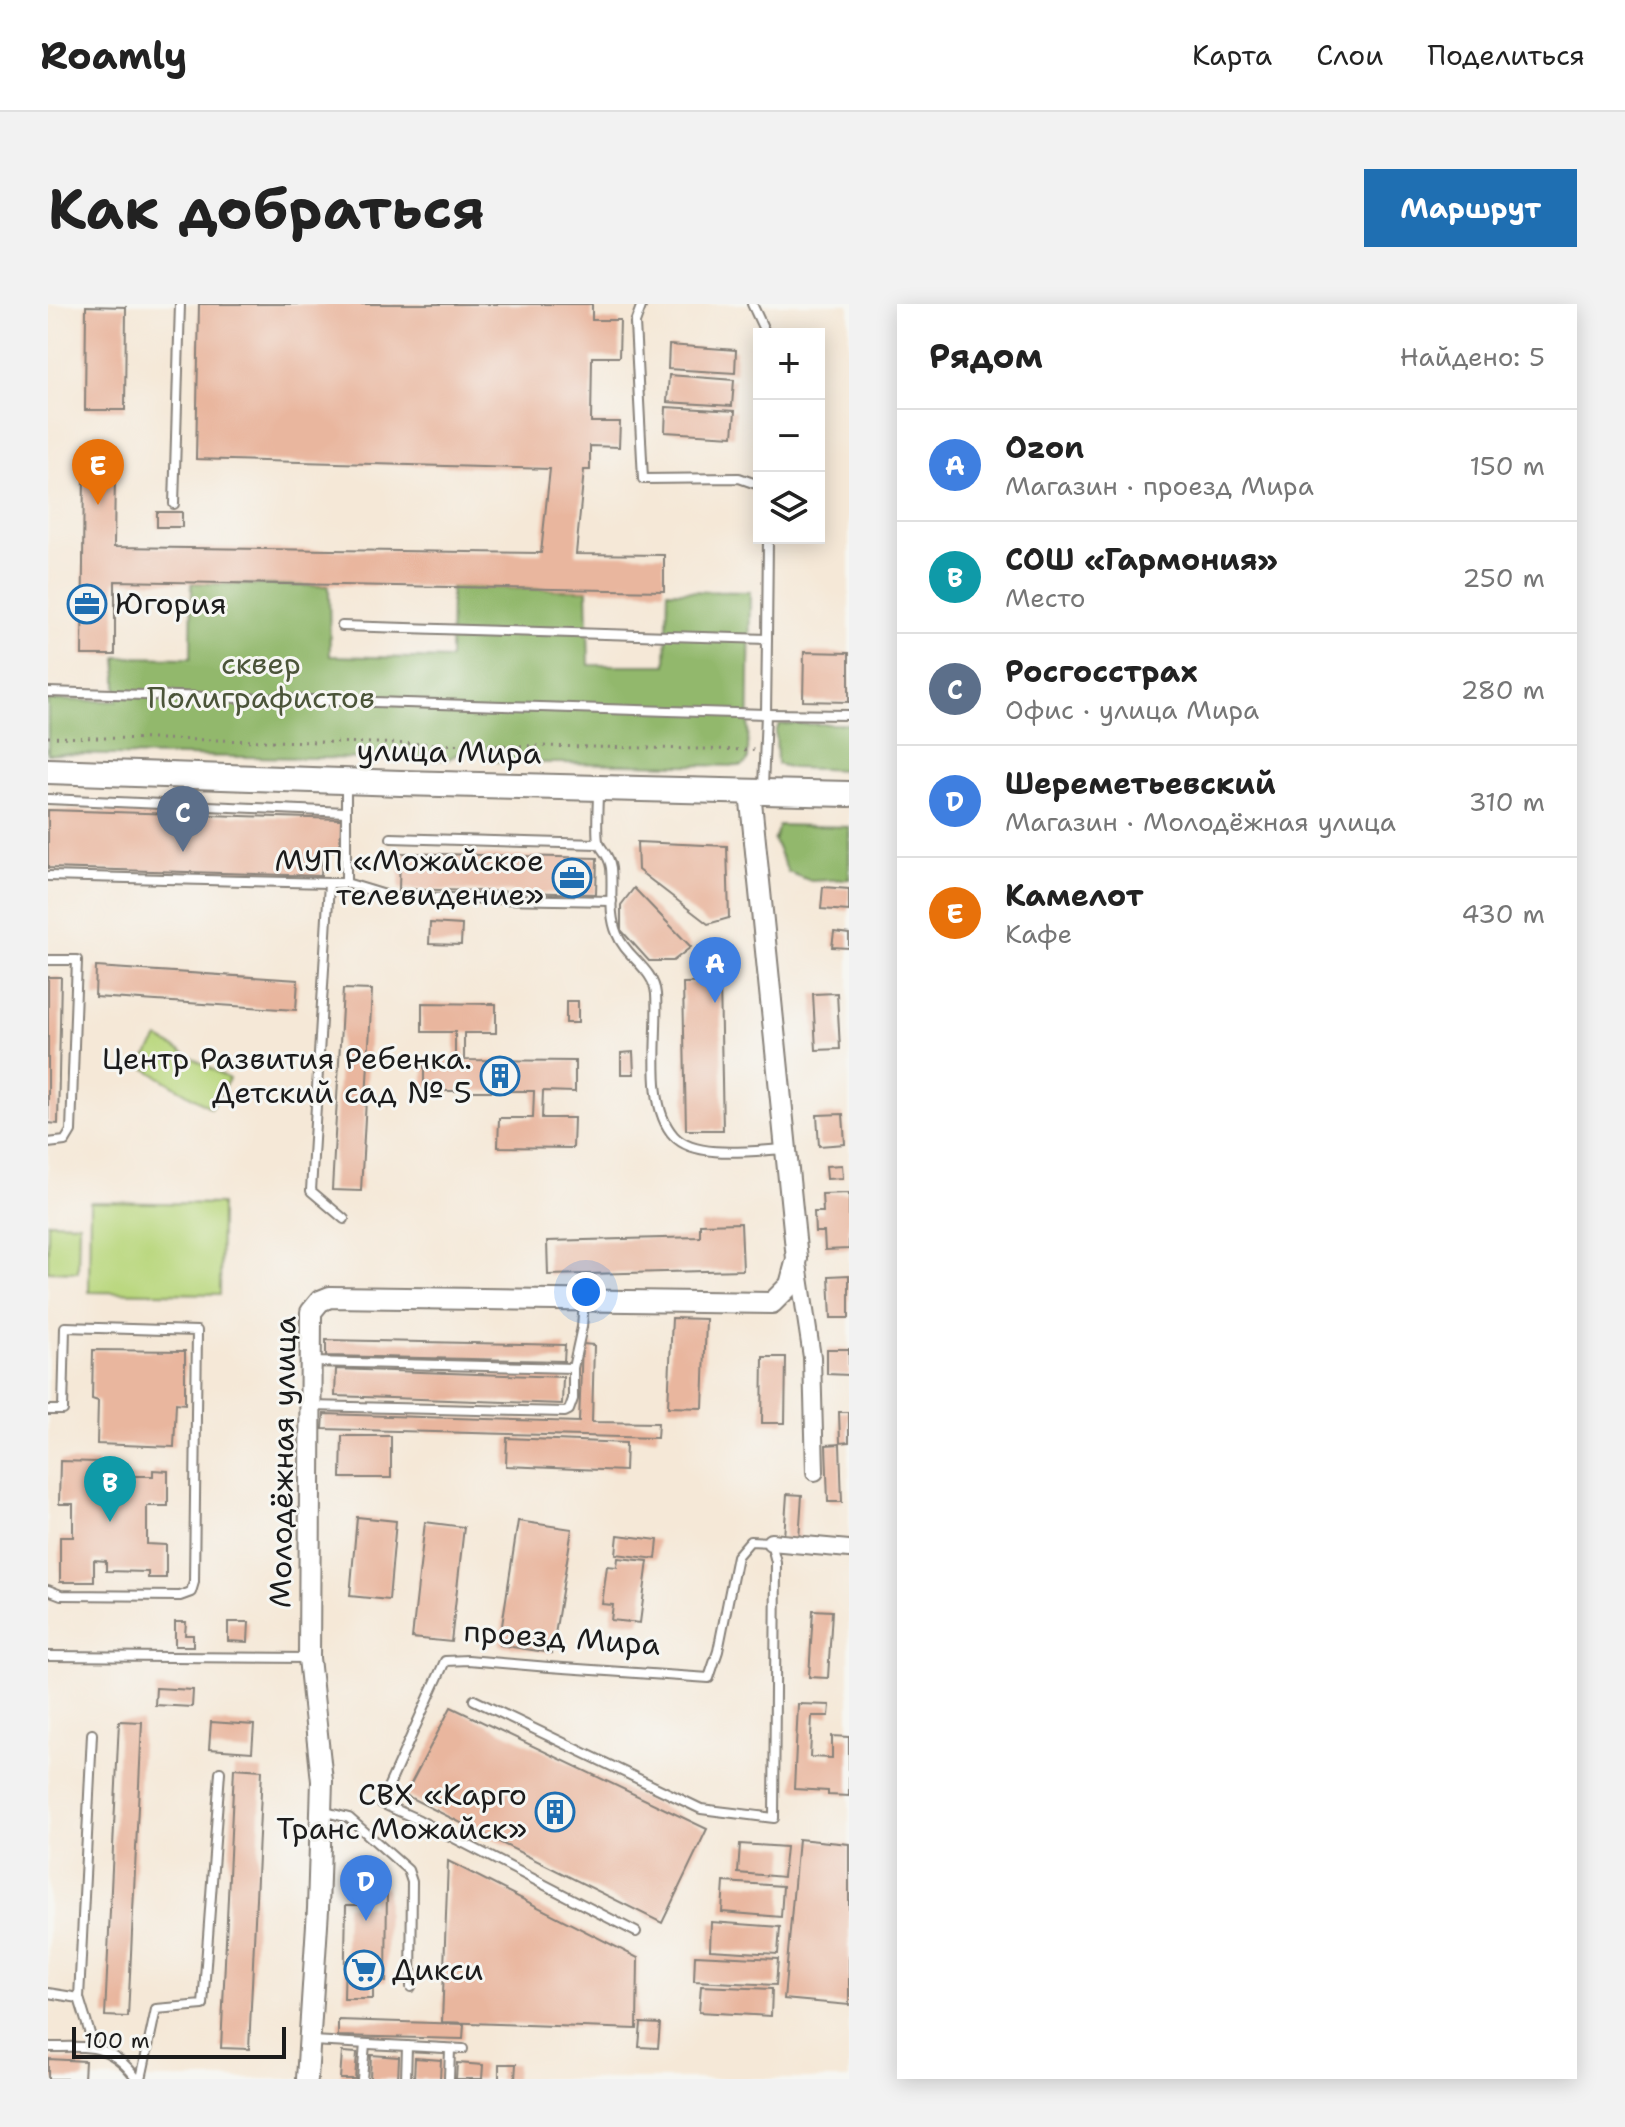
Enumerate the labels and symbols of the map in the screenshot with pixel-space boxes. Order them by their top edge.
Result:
pin: E [72,439,124,505]
office icon: Югория [66,583,108,625]
place label: Югория [115,583,227,624]
park label: сквер Полиграфистов [147,643,375,718]
street label: улица Мира [356,729,542,774]
pin: C [157,786,209,852]
place label: МУП «Можайское телевидение» [275,840,544,915]
office icon: МУП «Можайское телевидение» [551,857,593,899]
pin: A [689,937,741,1003]
place label: Центр Развития Ребенка. Детский сад № 5 [102,1038,472,1113]
building icon: Центр Развития Ребенка. Детский сад № 5 [479,1055,521,1097]
your location [566,1272,606,1312]
street label: Молодёжная улица [259,1315,306,1608]
pin: B [84,1456,136,1522]
street label: проезд Мира [462,1610,662,1665]
place label: СВХ «Карго Транс Можайск» [276,1774,527,1849]
building icon: СВХ «Карго Транс Можайск» [534,1791,576,1833]
pin: D [340,1855,392,1921]
supermarket icon: Дикси [343,1949,385,1991]
place label: Дикси [392,1949,483,1990]
scale bar [72,2023,286,2059]

